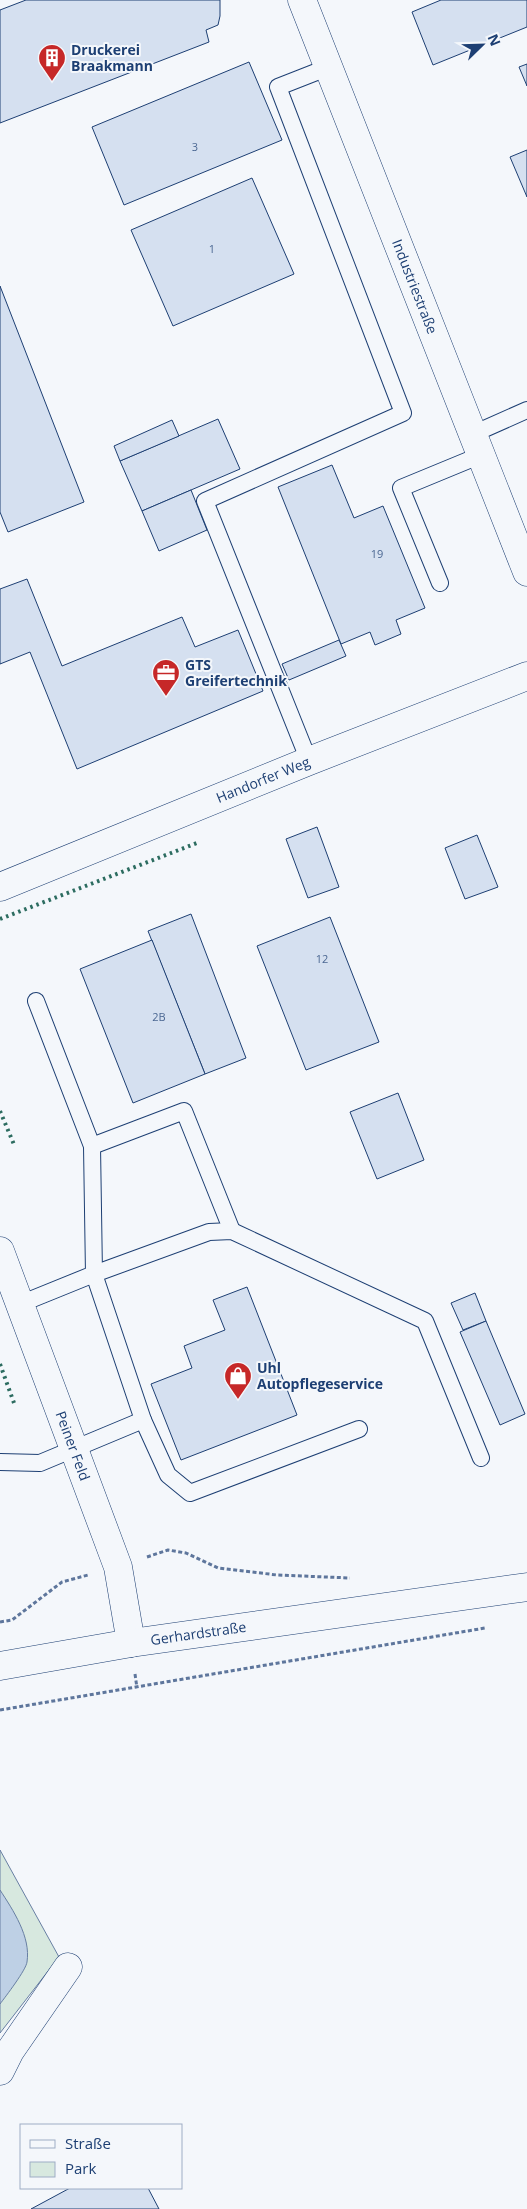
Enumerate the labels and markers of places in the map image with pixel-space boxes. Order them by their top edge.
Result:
place label: Druckerei Braakmann [71,40,153,75]
building icon: Druckerei Braakmann [37,43,67,82]
place label: GTS Greifertechnik [185,655,287,690]
office icon: GTS Greifertechnik [151,658,181,697]
place label: Uhl Autopflegeservice [257,1358,383,1393]
shop icon: Uhl Autopflegeservice [223,1361,253,1400]

